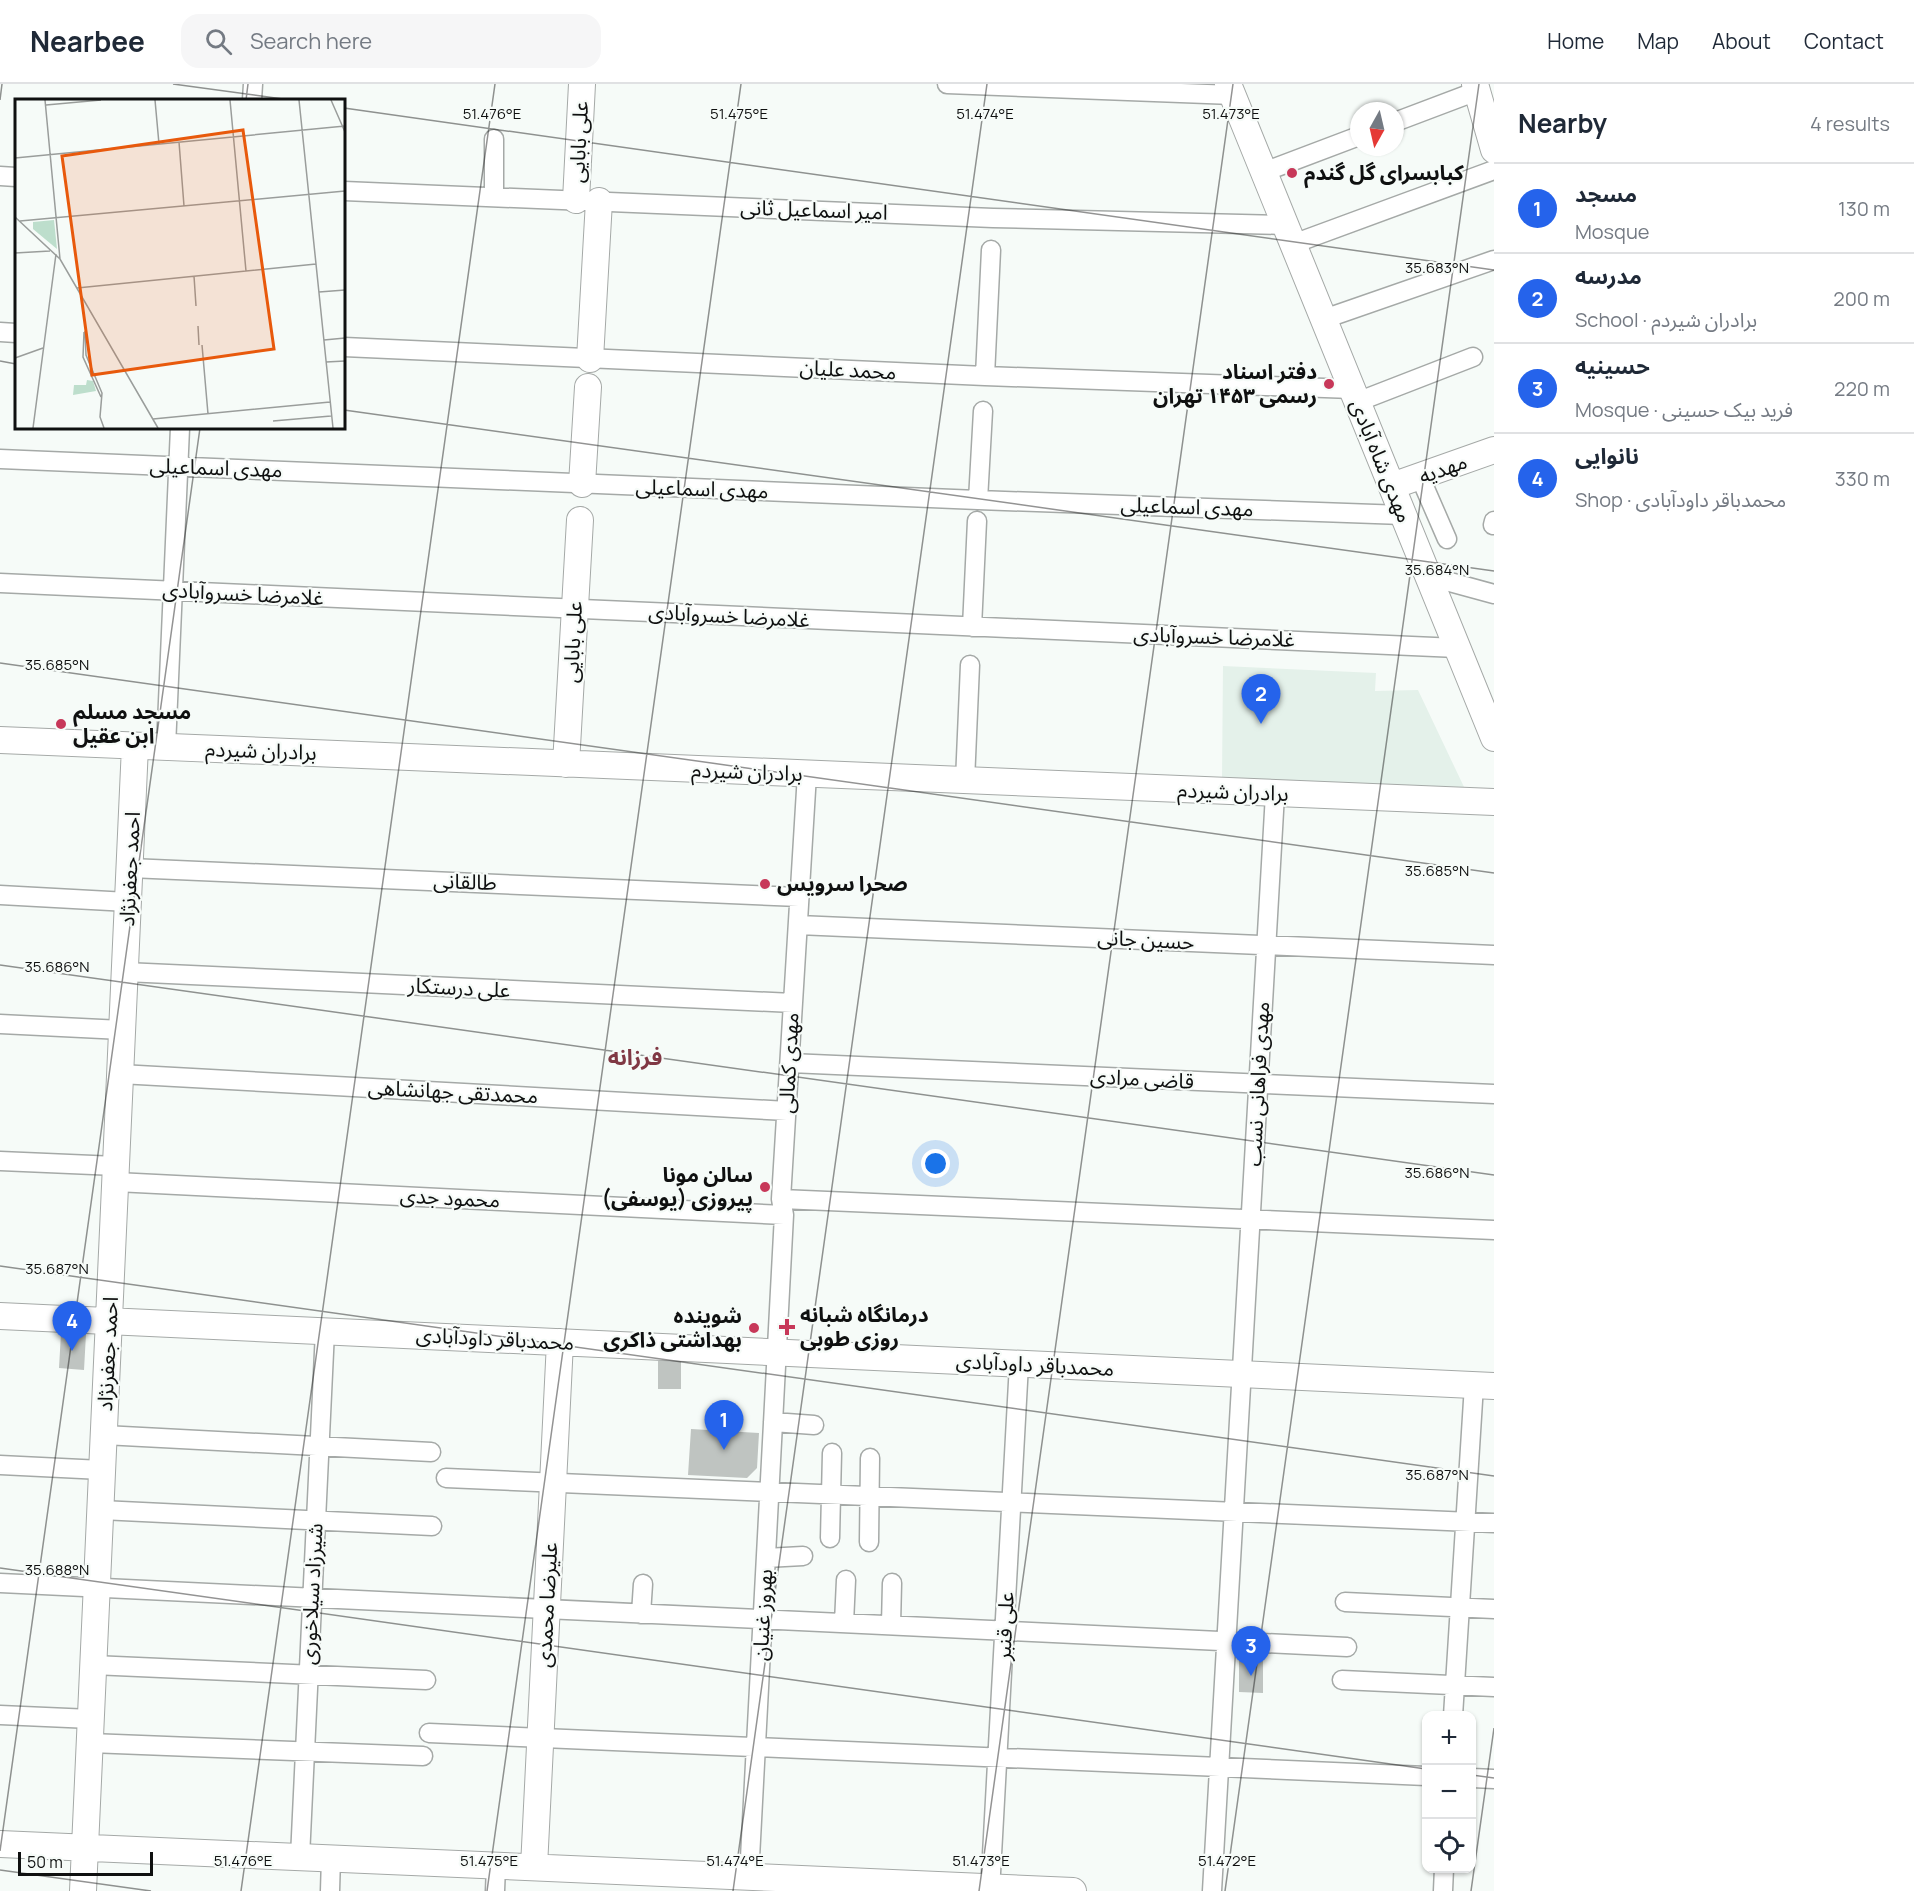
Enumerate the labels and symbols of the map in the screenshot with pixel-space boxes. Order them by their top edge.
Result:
inset map [15,99,345,429]
street label: علی بابایی [562,100,594,184]
north arrow [1350,102,1404,156]
text: 51.476°E [463,103,521,124]
text: 51.475°E [710,103,768,124]
text: 51.474°E [956,103,1014,124]
text: 51.473°E [1202,103,1260,124]
place label: کبابسرای گل گندم [1304,158,1464,189]
marker: کبابسرای گل گندم [1285,166,1299,180]
street label: امیر اسماعیل ثانی [740,192,888,226]
text: 35.683°N [1405,257,1469,278]
street label: محمد علیان [799,352,897,386]
place label: دفتر اسناد رسمی ۱۴۵۳ تهران [1153,357,1317,409]
marker: دفتر اسناد رسمی ۱۴۵۳ تهران [1322,377,1336,391]
street label: مهدی شاه آبادی [1344,395,1419,527]
street label: مهدیه [1415,446,1471,490]
street label: مهدی اسماعیلی [149,451,283,483]
street label: مهدی اسماعیلی [635,472,769,504]
street label: مهدی اسماعیلی [1120,490,1254,522]
text: 35.684°N [1405,559,1469,580]
street label: غلامرضا خسروآبادی [162,575,325,611]
street label: غلامرضا خسروآبادی [648,597,811,633]
street label: علی بابایی [556,600,588,684]
street label: غلامرضا خسروآبادی [1133,619,1295,653]
text: 35.685°N [25,654,89,675]
pin: 2 [1242,674,1280,724]
place label: مسجد مسلم ابن عقیل [73,697,191,749]
marker: مسجد مسلم ابن عقیل [54,717,68,731]
street label: برادران شیردم [205,734,317,769]
street label: برادران شیردم [691,755,803,790]
street label: برادران شیردم [1177,775,1289,810]
street label: احمد جعفرنژاد [112,811,146,927]
text: 35.685°N [1405,860,1469,881]
street label: طالقانی [433,866,497,896]
place label: صحرا سرویس [777,869,908,897]
marker: صحرا سرویس [758,877,772,891]
street label: حسین جانی [1097,922,1195,956]
text: 35.686°N [24,956,90,977]
street label: علی درستکار [406,970,511,1004]
street label: مهدی فراهانی نسب [1239,1001,1275,1167]
street label: مهدی کمالی [771,1012,805,1114]
district label: فرزانه [608,1042,662,1072]
street label: قاضی مرادی [1089,1061,1195,1095]
street label: محمدتقی جهانشاهی [367,1073,539,1109]
your location [921,1149,950,1178]
place label: سالن مونا پیروزی (یوسفی) [602,1160,753,1213]
text: 35.686°N [1404,1162,1470,1183]
street label: محمود جدی [399,1180,501,1214]
marker: سالن مونا پیروزی (یوسفی) [758,1180,772,1194]
text: 35.687°N [25,1258,89,1279]
street label: احمد جعفرنژاد [90,1296,124,1412]
place label: درمانگاه شبانه روزی طوبی [800,1300,929,1352]
place label: شوینده بهداشتی ذاکری [603,1301,742,1353]
pin: 4 [52,1302,92,1351]
marker: درمانگاه شبانه روزی طوبی [778,1318,796,1336]
street label: محمدباقر داودآبادی [415,1320,575,1356]
marker: شوینده بهداشتی ذاکری [747,1321,761,1335]
street label: محمدباقر داودآبادی [955,1346,1115,1382]
pin: 1 [704,1400,744,1450]
text: 35.687°N [1405,1464,1469,1485]
street label: شیرزاد سیلاخوری [293,1522,329,1666]
street label: علیرضا محمدی [529,1542,563,1668]
text: 35.688°N [25,1559,89,1580]
street label: بهروز غنیان [746,1568,778,1662]
street label: علی قنبر [988,1591,1020,1662]
pin: 3 [1232,1626,1270,1676]
scale bar [18,1849,153,1876]
text: 51.476°E [214,1850,272,1871]
text: 51.475°E [460,1850,518,1871]
text: 51.474°E [706,1850,764,1871]
text: 51.473°E [952,1850,1010,1871]
text: 51.472°E [1198,1850,1256,1871]

